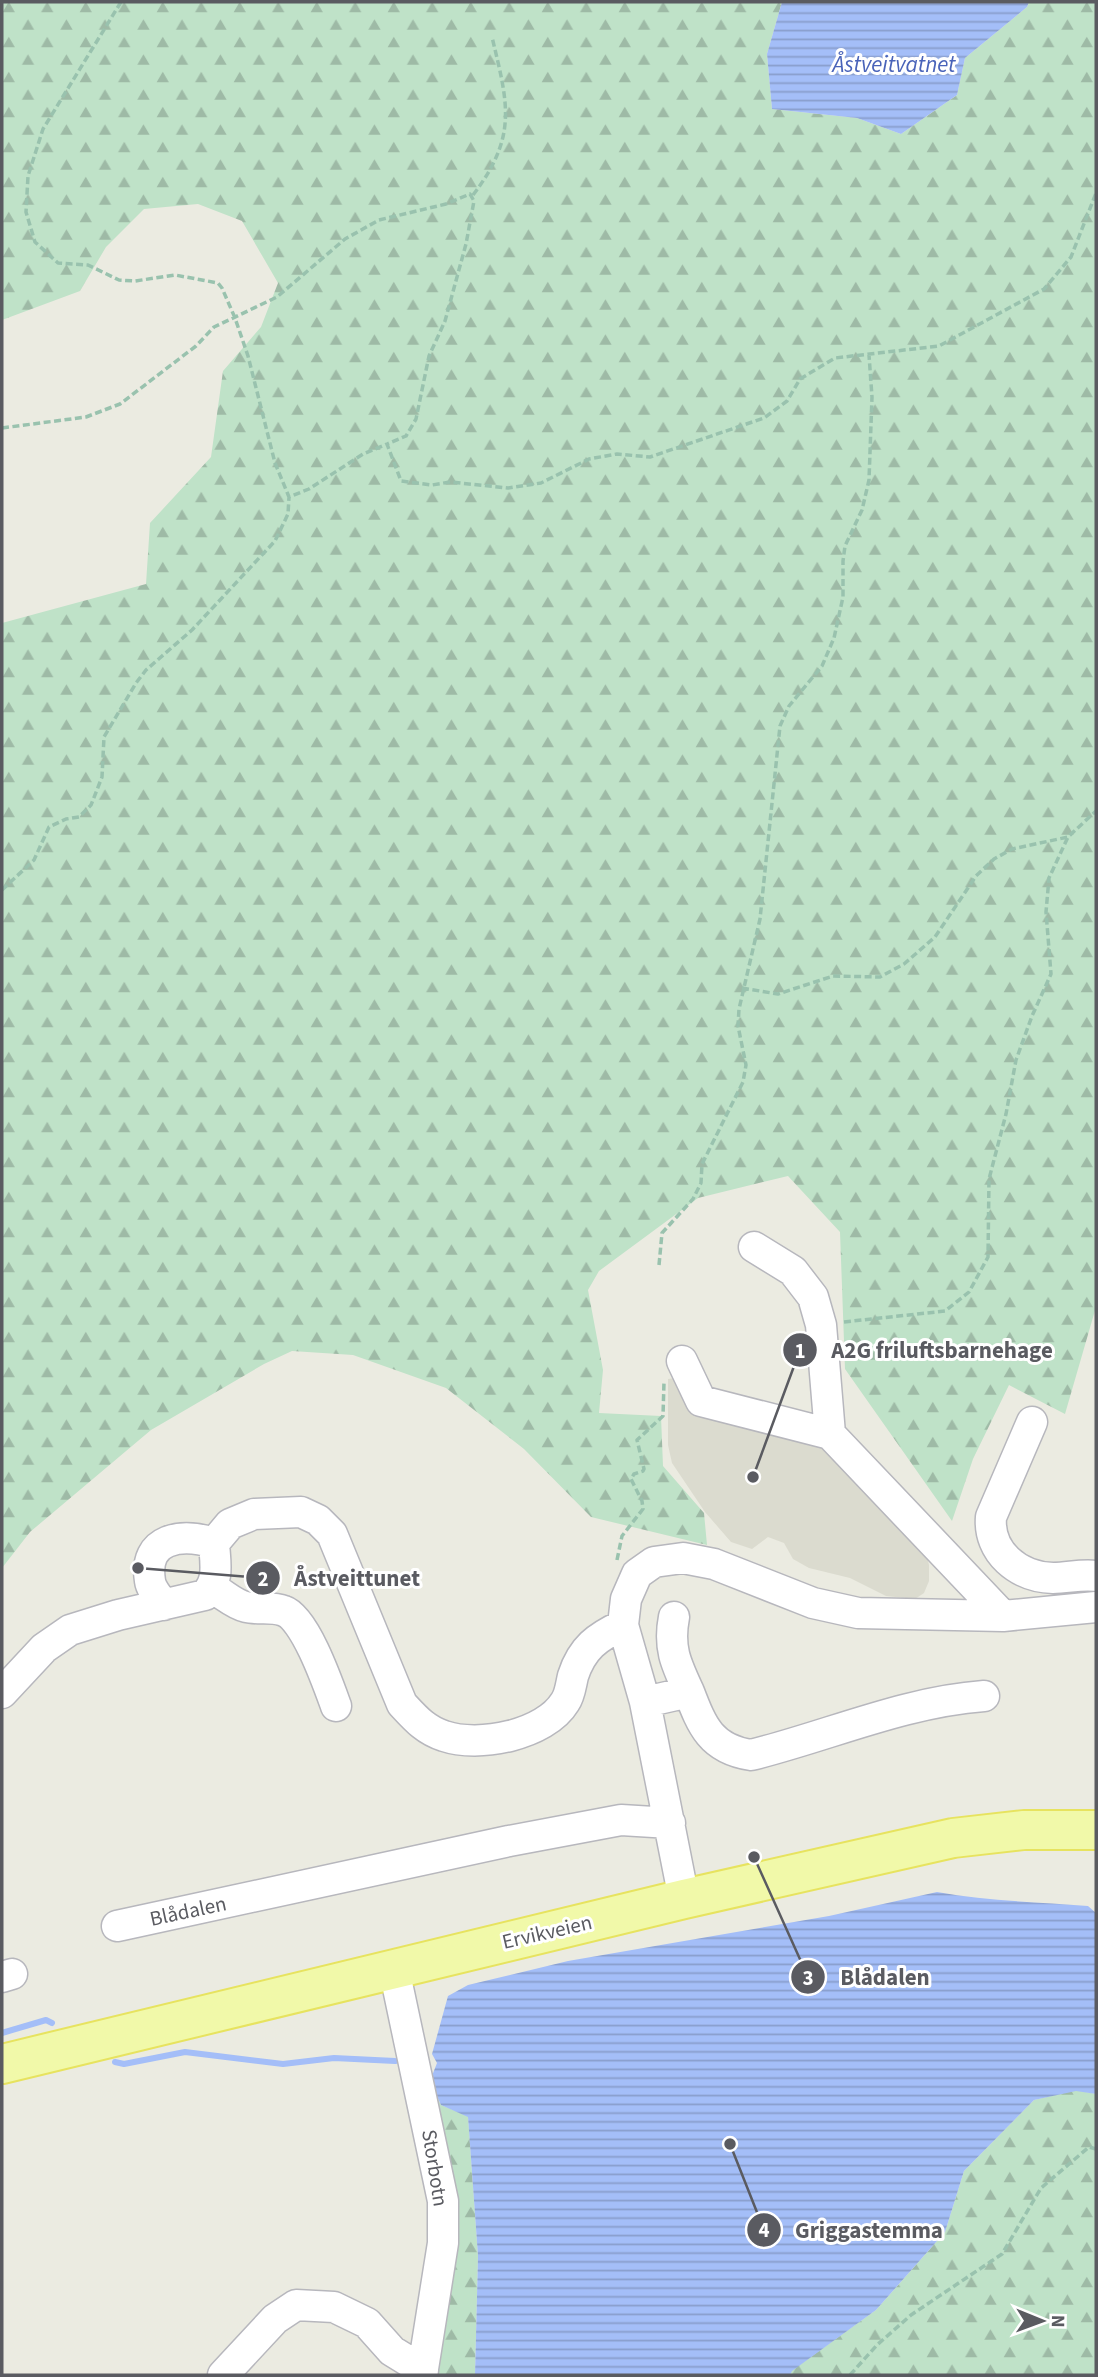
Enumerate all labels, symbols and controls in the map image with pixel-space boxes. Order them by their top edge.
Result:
water label: Åstveitvatnet [831,48,956,81]
callout: A2G friluftsbarnehage [782,1328,1067,1372]
text: A2G friluftsbarnehage [830,1334,1053,1367]
text: 1 [794,1336,806,1366]
callout: Åstveittunet [245,1556,434,1600]
text: Åstveittunet [293,1562,420,1595]
text: 2 [257,1564,269,1594]
street label: Blådalen [147,1888,229,1934]
street label: Ervikveien [499,1907,595,1957]
callout: Blådalen [791,1955,943,1999]
text: Blådalen [840,1961,930,1994]
text: 3 [802,1963,814,1993]
street label: Storbotn [414,2127,456,2209]
callout: Griggastemma [746,2208,957,2252]
text: Griggastemma [795,2214,943,2247]
text: 4 [758,2215,770,2245]
north arrow [1007,2286,1077,2356]
text: N [1044,2315,1071,2328]

